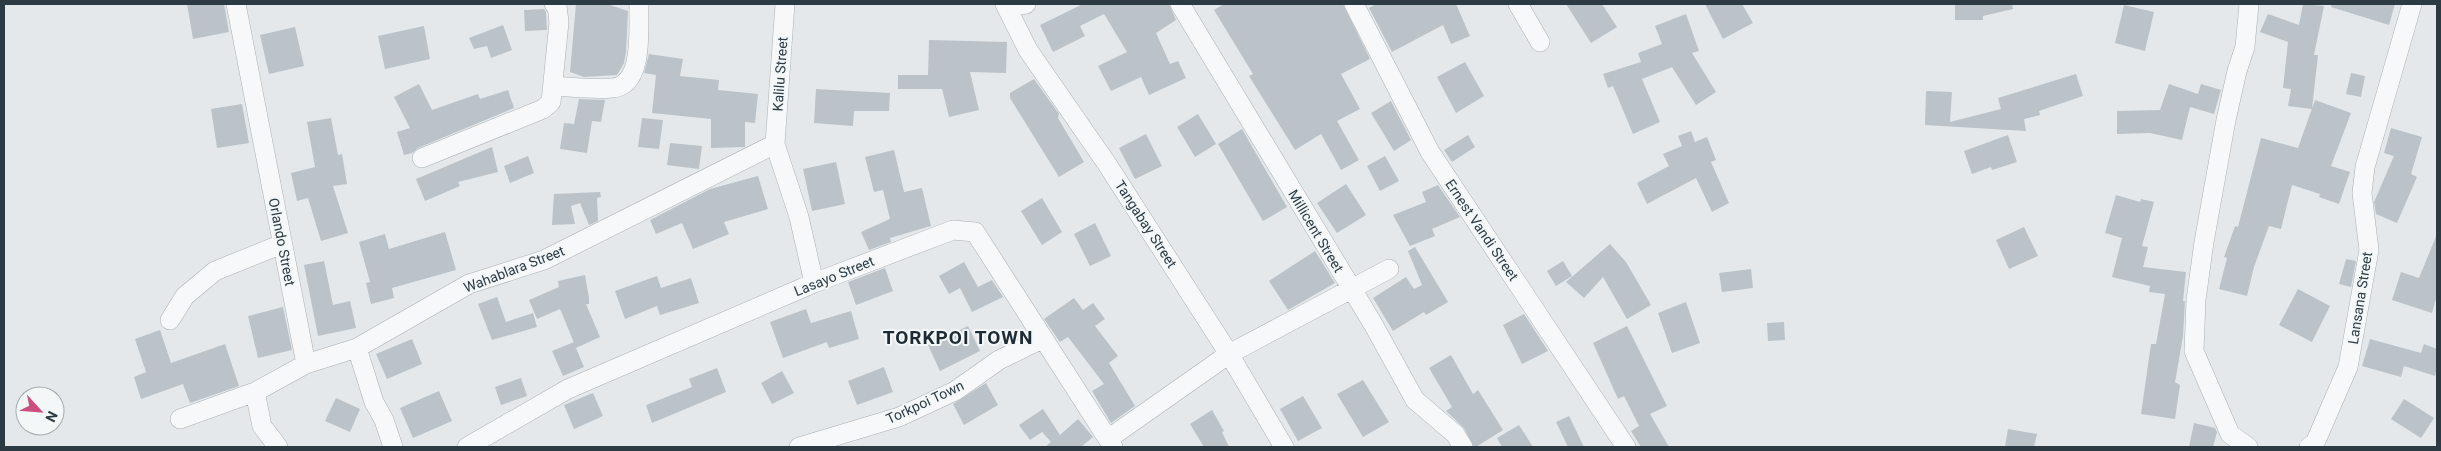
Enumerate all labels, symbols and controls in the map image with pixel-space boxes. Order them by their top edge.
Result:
street label: Kalilu Street [769,36,791,112]
street label: Ernest Vandi Street [1442,176,1522,284]
street label: Tangabay Street [1112,177,1180,271]
street label: Millicent Street [1285,187,1347,275]
street label: Orlando Street [266,197,298,288]
street label: Wahablara Street [461,242,567,296]
street label: Lansana Street [2345,250,2375,345]
street label: Lasayo Street [792,253,877,299]
district label: TORKPOI TOWN [883,326,1033,349]
street label: Torkpoi Town [884,377,966,427]
north arrow [15,386,65,436]
text: N [42,409,61,425]

